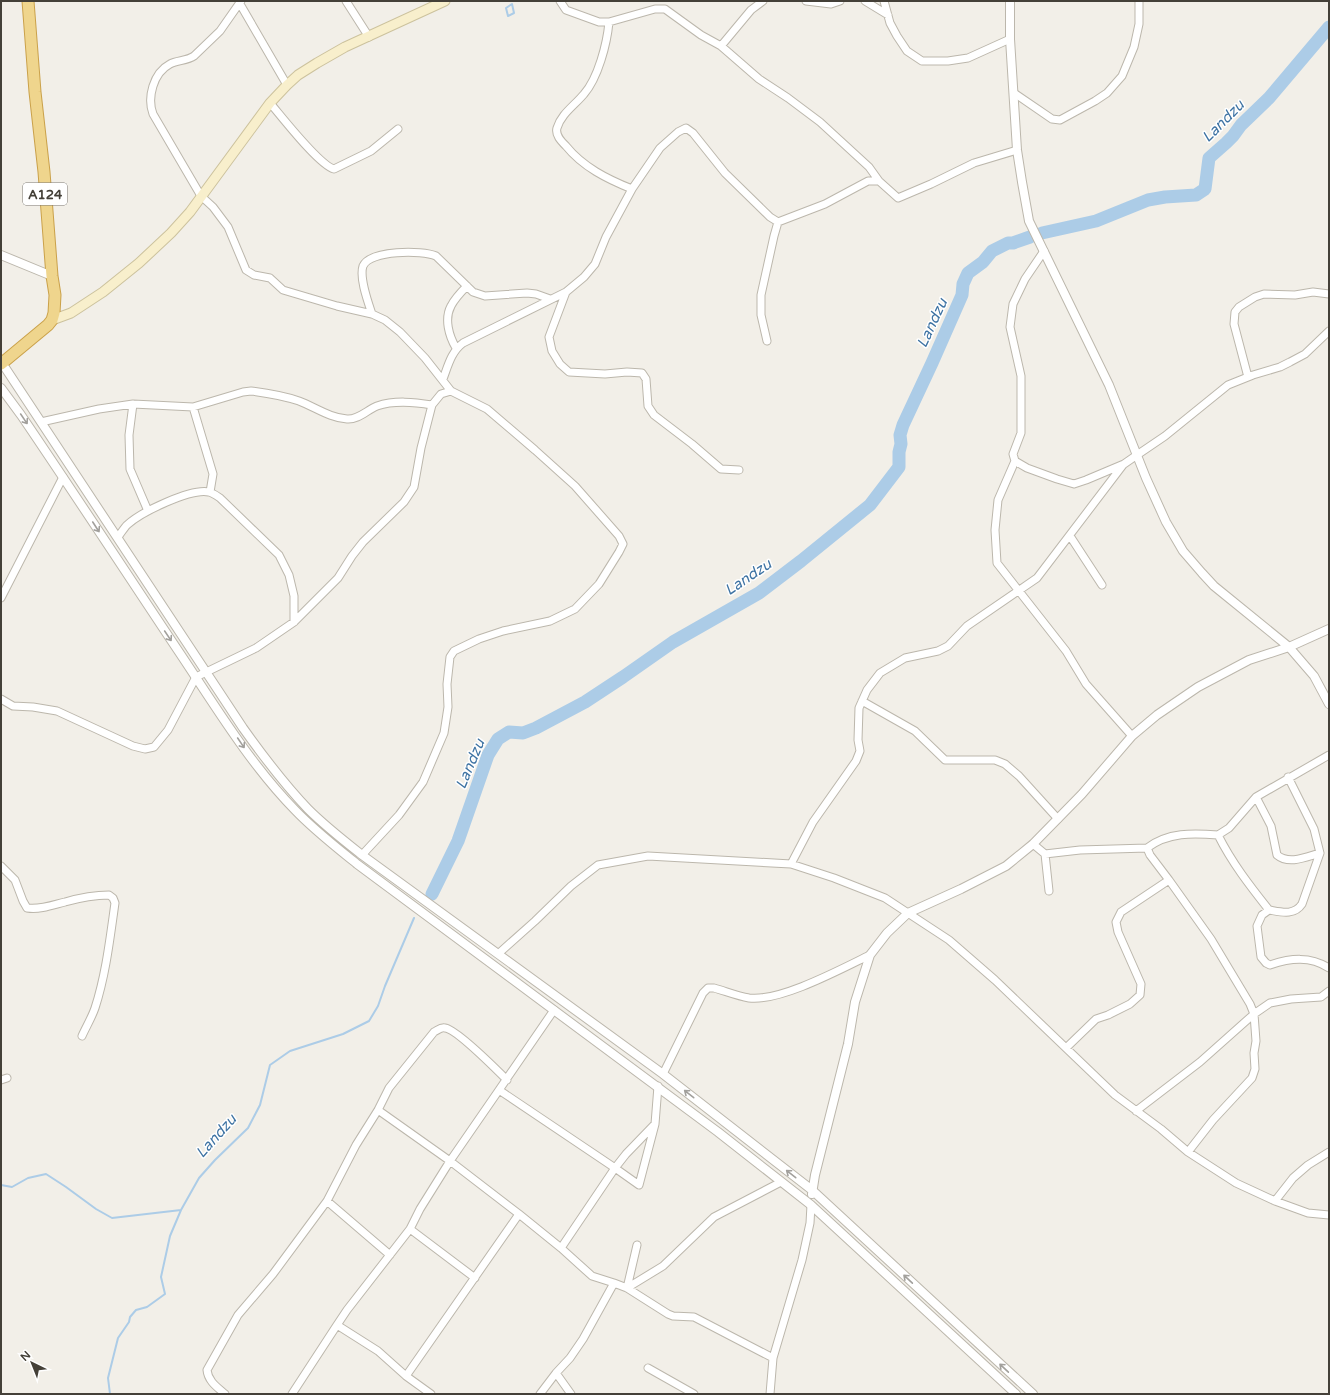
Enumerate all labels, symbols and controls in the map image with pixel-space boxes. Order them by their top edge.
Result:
water label: Landzu [1198,96,1248,146]
road number: A124 [23,183,67,205]
water label: Landzu [913,295,952,350]
one-way arrow [20,413,28,424]
one-way arrow [92,521,100,532]
water label: Landzu [721,554,775,599]
one-way arrow [164,630,172,641]
water label: Landzu [452,736,489,792]
one-way arrow [237,737,245,748]
one-way arrow [683,1089,694,1098]
water label: Landzu [192,1110,241,1161]
one-way arrow [785,1170,796,1178]
one-way arrow [903,1275,913,1284]
north arrow [12,1343,52,1383]
text: N [18,1348,33,1364]
one-way arrow [999,1363,1009,1372]

